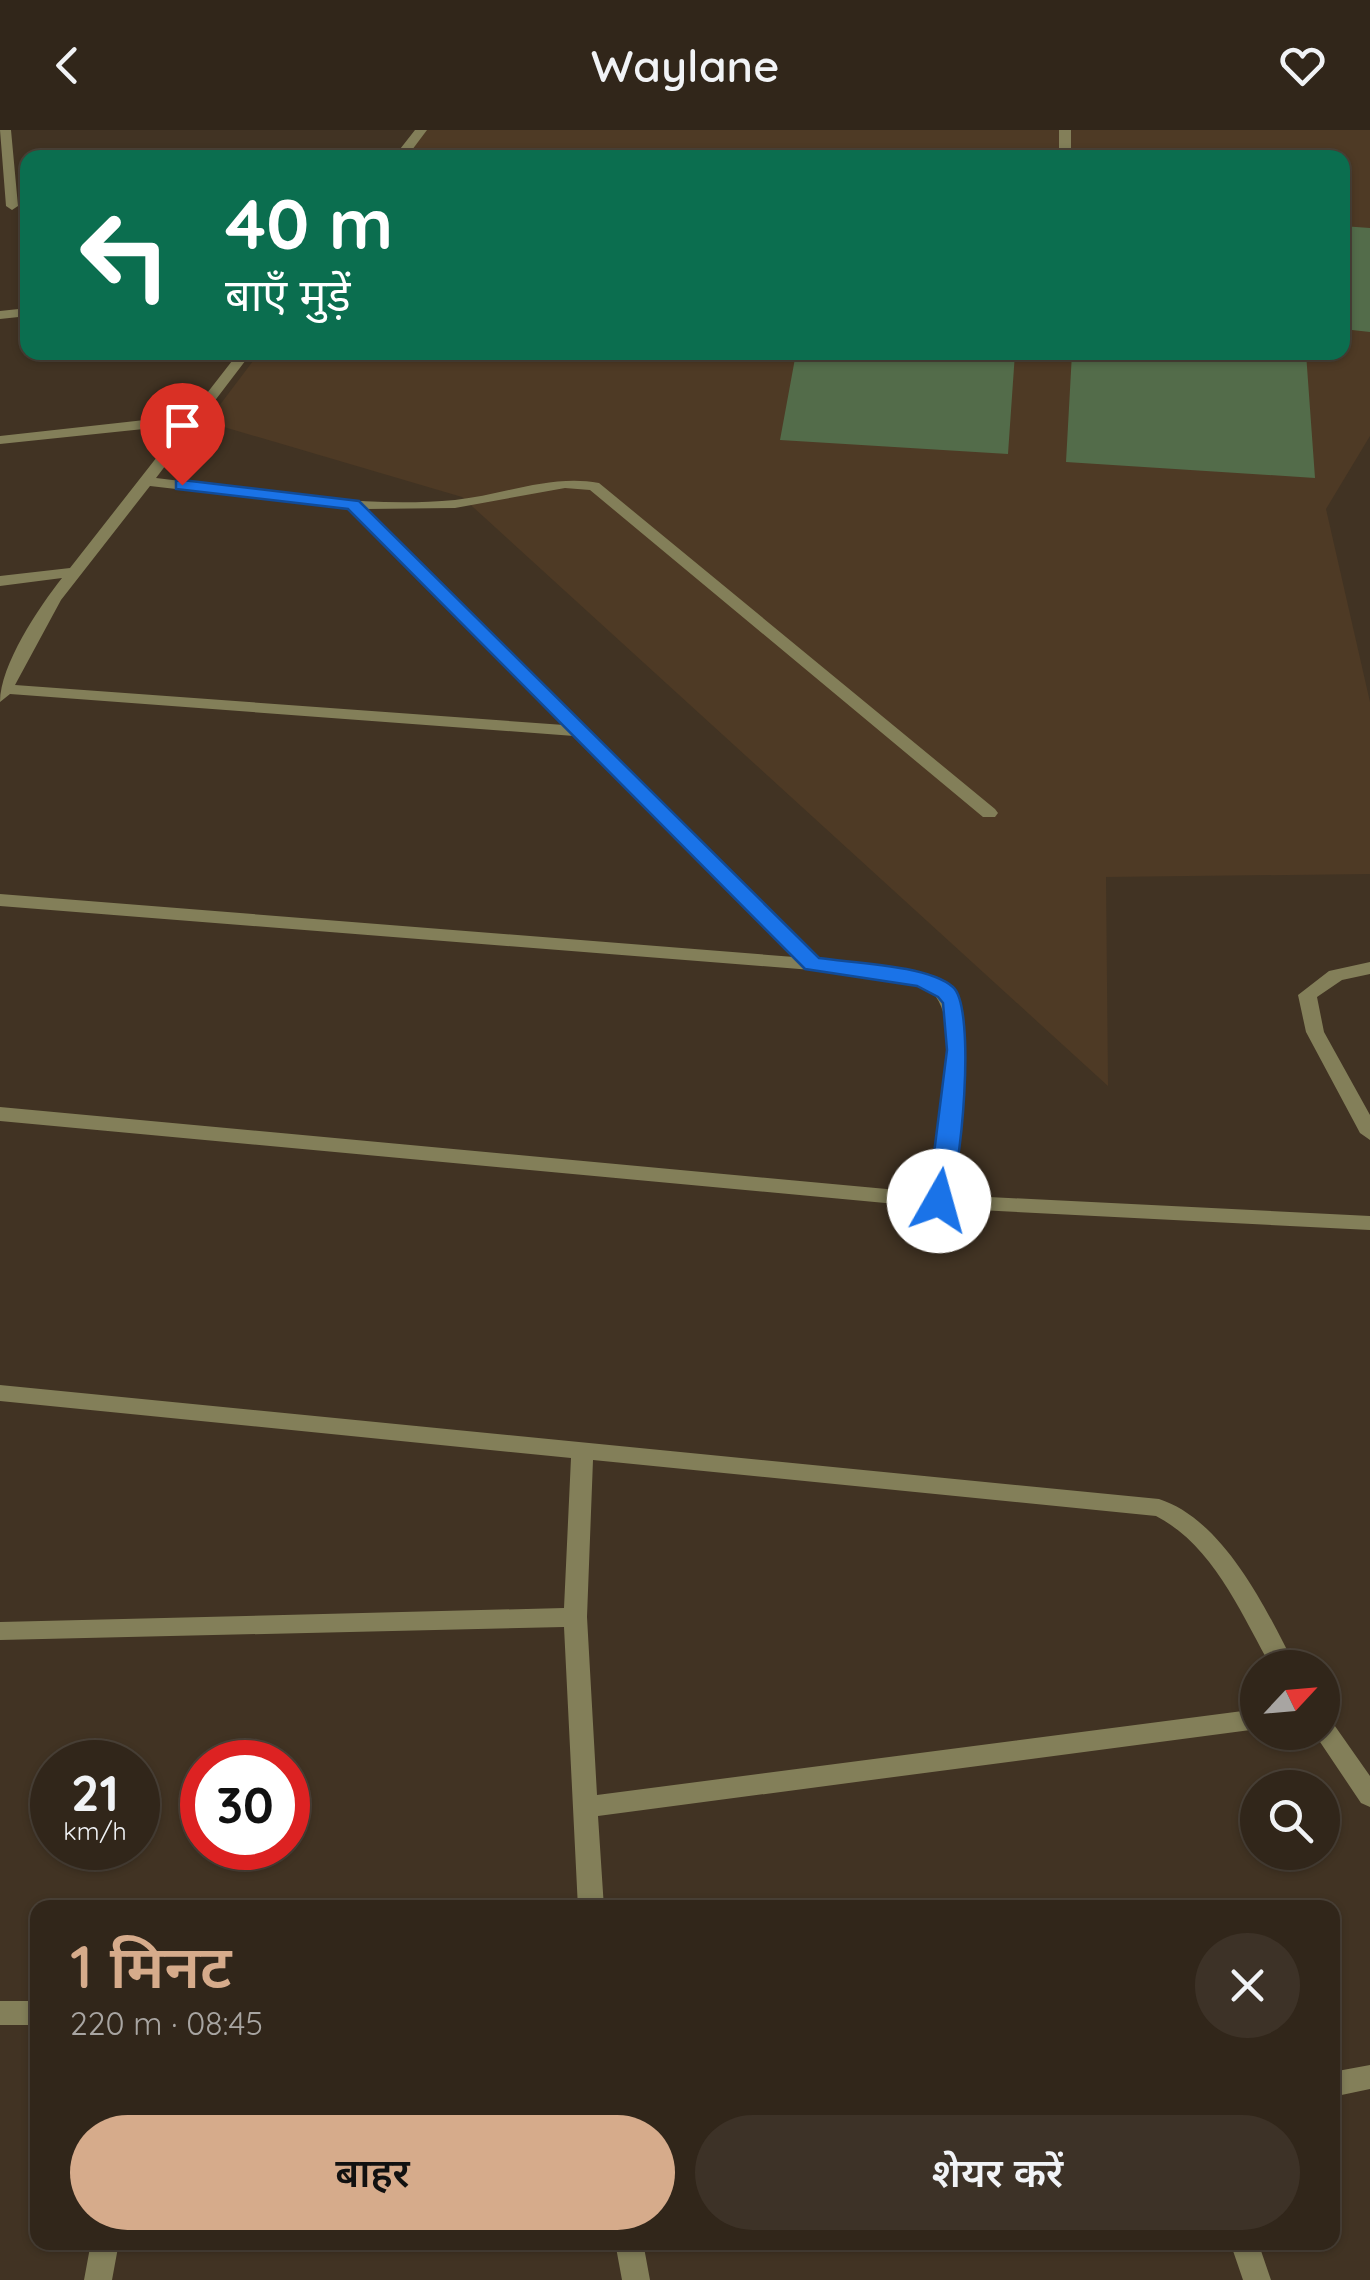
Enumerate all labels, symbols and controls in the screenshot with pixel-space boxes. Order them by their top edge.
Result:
text: Waylane [591,37,779,93]
icon: back [40,38,95,93]
icon: heart [1275,38,1330,93]
text: 40 m [225,179,393,267]
icon: left [60,190,190,320]
text: बाएँ मुड़ें [225,266,351,322]
pin [140,383,225,486]
icon: arrive [155,398,210,453]
position arrow [887,1149,991,1253]
north arrow [1240,1650,1340,1750]
map controls [1240,1650,1340,1870]
speed limit sign: 30 [180,1740,310,1870]
text: 21 [71,1761,119,1824]
button: search [1240,1770,1340,1870]
text: km/h [63,1815,127,1846]
text: 1 मिनट [70,1928,231,2003]
button: close [1195,1933,1300,2038]
text: 220 m · 08:45 [70,2003,263,2043]
button: बाहर [70,2115,675,2230]
button: शेयर करें [695,2115,1300,2230]

